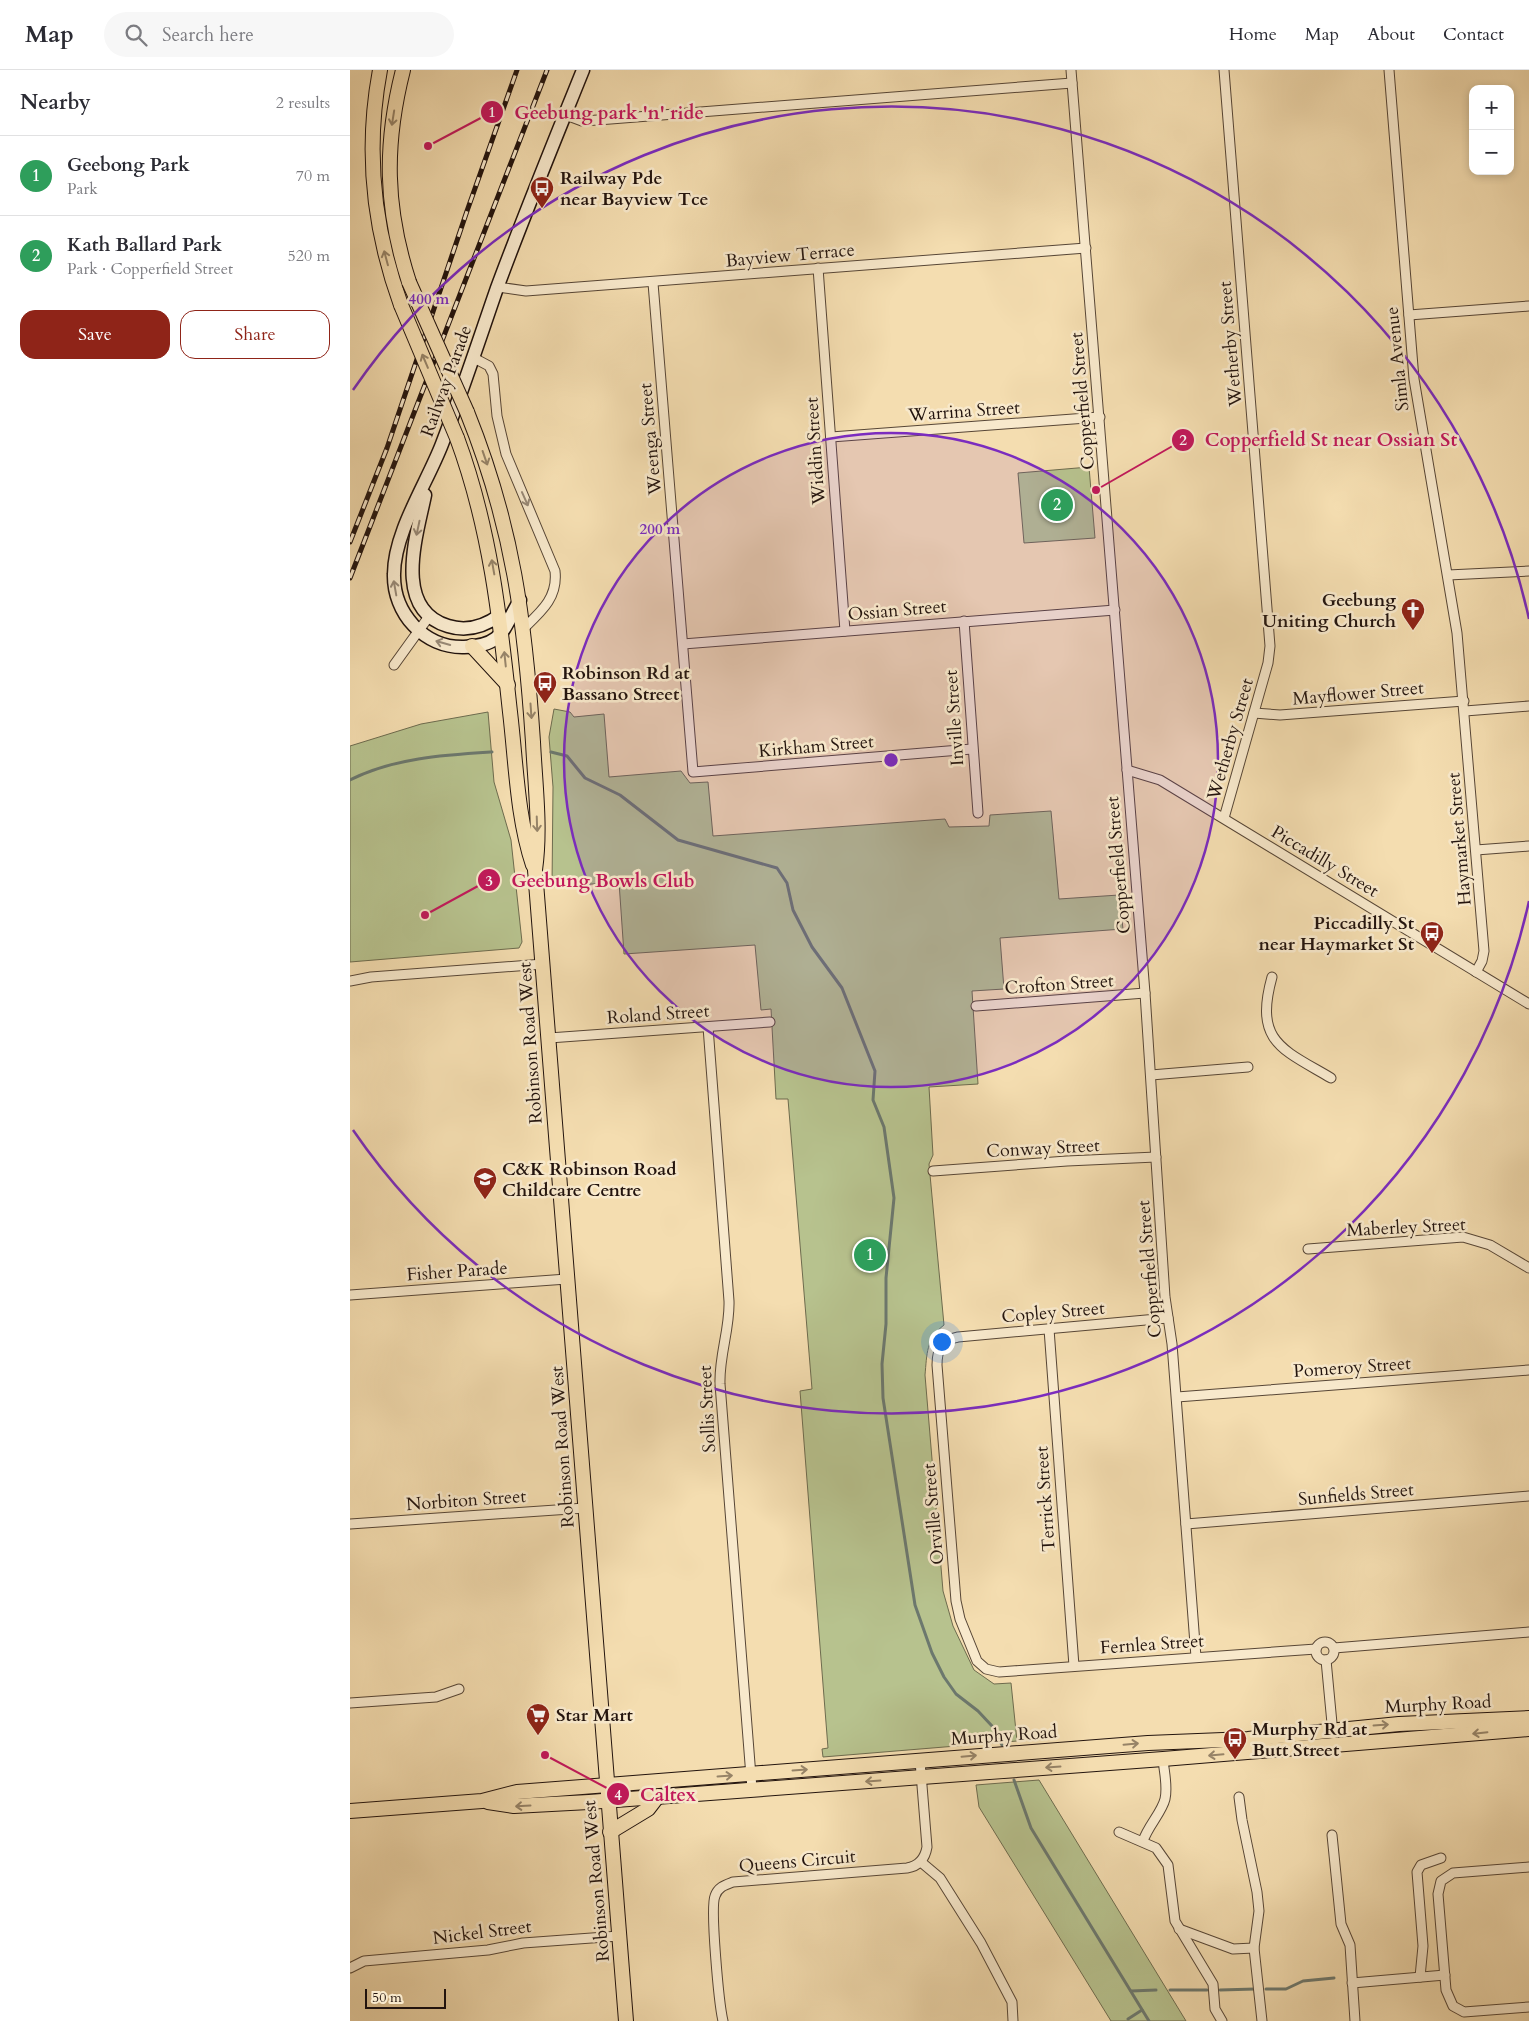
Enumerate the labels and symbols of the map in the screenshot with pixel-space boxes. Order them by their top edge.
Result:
callout: Geebung park 'n' ride [479,95,714,129]
text: Geebung park 'n' ride [514,100,704,126]
text: 1 [488,102,496,122]
one-way arrow [388,109,398,125]
place label: Railway Pde near Bayview Tce [560,166,709,212]
bus stop icon: Railway Pde near Bayview Tce [529,175,555,209]
street label: Bayview Terrace [724,237,856,274]
one-way arrow [381,251,390,267]
street label: Wetherby Street [1213,280,1249,409]
text: 400 m [409,289,450,309]
street label: Simla Avenue [1380,305,1415,412]
street label: Railway Parade [415,322,478,440]
street label: Copperfield Street [1064,331,1101,471]
one-way arrow [419,354,429,369]
street label: Weenga Street [633,382,668,497]
street label: Warrina Street [906,395,1021,428]
street label: Widdin Street [799,396,832,506]
callout: Copperfield St near Ossian St [1170,423,1467,457]
text: Copperfield St near Ossian St [1205,427,1457,453]
text: 2 [1179,430,1187,450]
one-way arrow [481,450,490,465]
pin: 2 [1041,486,1073,524]
one-way arrow [521,491,530,506]
text: 200 m [640,519,681,539]
one-way arrow [413,520,422,536]
one-way arrow [487,559,497,575]
one-way arrow [390,581,400,597]
place label: Geebung Uniting Church [1262,588,1396,634]
street label: Ossian Street [847,594,948,627]
church icon: Geebung Uniting Church [1400,597,1426,631]
one-way arrow [436,638,452,648]
one-way arrow [500,652,510,668]
place label: Robinson Rd at Bassano Street [562,661,690,707]
street label: Inville Street [939,669,970,767]
bus stop icon: Robinson Rd at Bassano Street [532,670,558,704]
street label: Wetherby Street [1201,675,1260,804]
street label: Mayflower Street [1291,675,1425,712]
one-way arrow [526,703,535,719]
street label: Kirkham Street [757,729,875,764]
centre of rings [882,751,900,769]
street label: Haymarket Street [1441,771,1478,907]
street label: Copperfield Street [1100,795,1137,935]
one-way arrow [532,816,542,832]
street label: Piccadilly Street [1266,819,1383,904]
callout: Geebung Bowls Club [477,863,705,897]
text: Geebung Bowls Club [511,868,695,894]
text: 3 [485,871,493,891]
place label: Piccadilly St near Haymarket St [1258,911,1415,957]
bus stop icon: Piccadilly St near Haymarket St [1419,920,1445,954]
street label: Robinson Road West [512,961,549,1125]
street label: Crofton Street [1004,968,1115,1001]
street label: Roland Street [606,998,710,1031]
street label: Conway Street [986,1133,1101,1164]
place label: C&K Robinson Road Childcare Centre [502,1157,677,1203]
school or university icon: C&K Robinson Road Childcare Centre [472,1166,498,1200]
street label: Copperfield Street [1131,1199,1168,1339]
street label: Maberley Street [1346,1212,1467,1243]
pin: 1 [854,1236,886,1274]
street label: Fisher Parade [406,1255,508,1288]
street label: Copley Street [1000,1296,1106,1329]
your location [929,1329,955,1355]
street label: Pomeroy Street [1292,1351,1412,1384]
street label: Robinson Road West [544,1365,581,1529]
street label: Sollis Street [693,1365,722,1453]
street label: Terrick Street [1029,1445,1062,1552]
street label: Orville Street [917,1462,950,1566]
street label: Sunfields Street [1297,1477,1415,1512]
street label: Norbiton Street [405,1484,527,1517]
street label: Fernlea Street [1099,1628,1205,1661]
street label: Murphy Road [1384,1689,1492,1720]
supermarket icon: Star Mart [525,1702,551,1736]
place label: Star Mart [556,1703,634,1728]
place label: Murphy Rd at Butt Street [1252,1717,1368,1763]
street label: Murphy Road [950,1719,1059,1752]
one-way arrow [1373,1721,1389,1730]
bus stop icon: Murphy Rd at Butt Street [1222,1726,1248,1760]
one-way arrow [1473,1728,1489,1738]
one-way arrow [1122,1740,1138,1749]
one-way arrow [1208,1750,1224,1759]
one-way arrow [960,1752,976,1761]
one-way arrow [1046,1763,1062,1772]
one-way arrow [791,1766,807,1775]
one-way arrow [717,1771,733,1781]
one-way arrow [865,1776,881,1785]
callout: Caltex [605,1777,706,1811]
text: Caltex [640,1782,697,1808]
text: 4 [614,1785,622,1805]
street label: Robinson Road West [577,1799,616,1963]
one-way arrow [516,1801,532,1810]
street label: Queens Circuit [738,1844,857,1879]
street label: Nickel Street [431,1914,533,1951]
scale bar [365,1986,446,2009]

